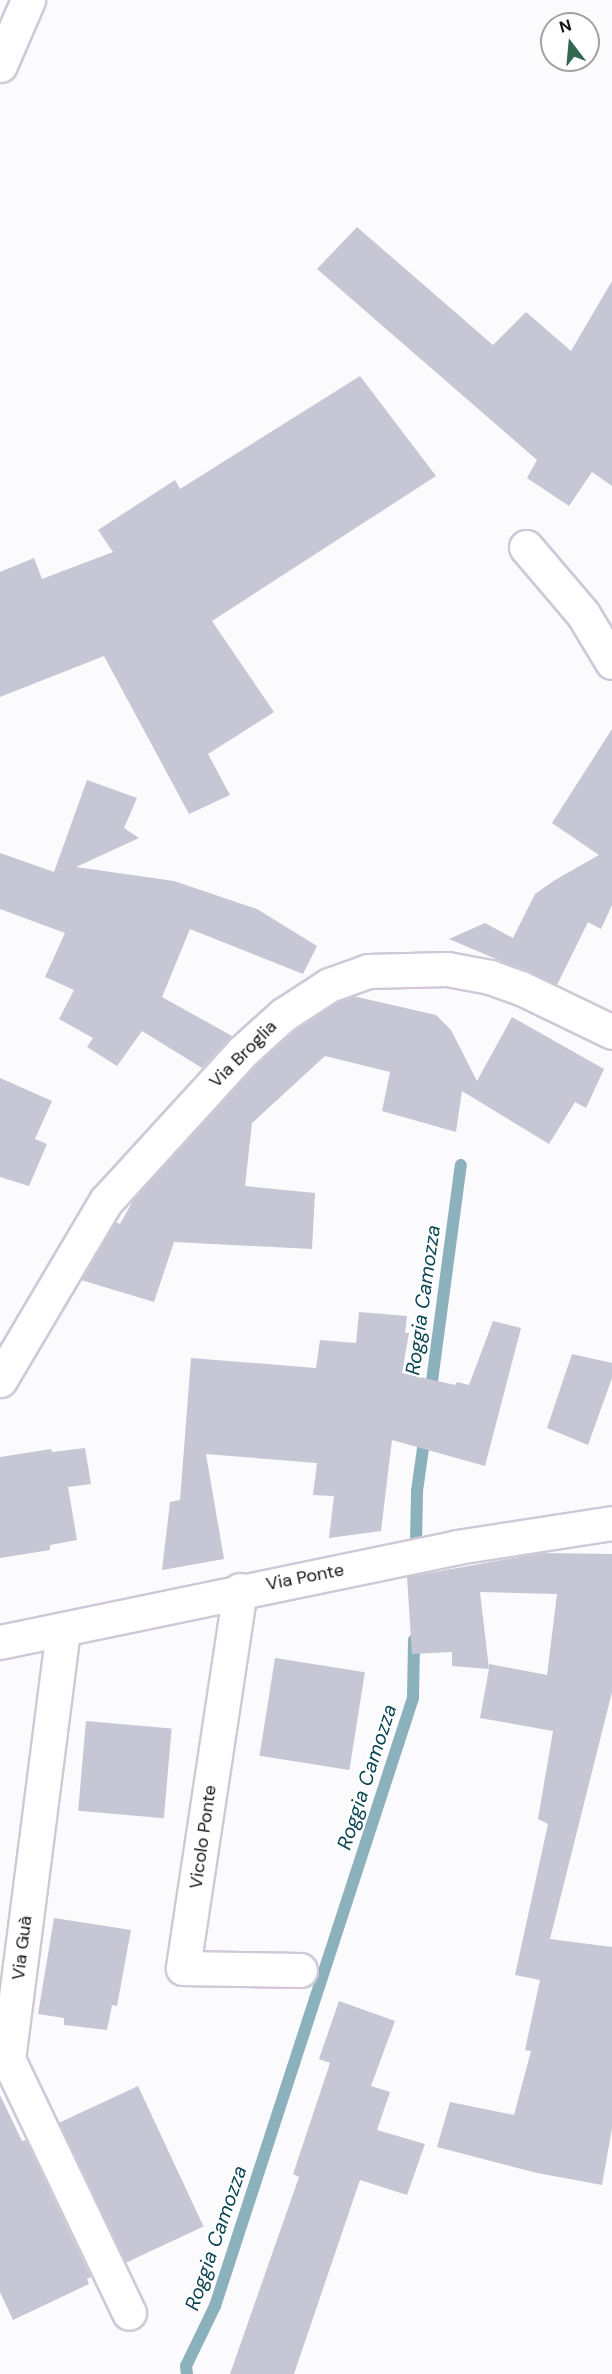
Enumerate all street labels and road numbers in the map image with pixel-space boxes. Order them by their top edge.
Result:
street label: Via Broglia [205,1016,281,1092]
street label: Via Ponte [264,1559,346,1595]
street label: Vicolo Ponte [185,1784,221,1890]
street label: Via Guà [7,1915,37,1981]

